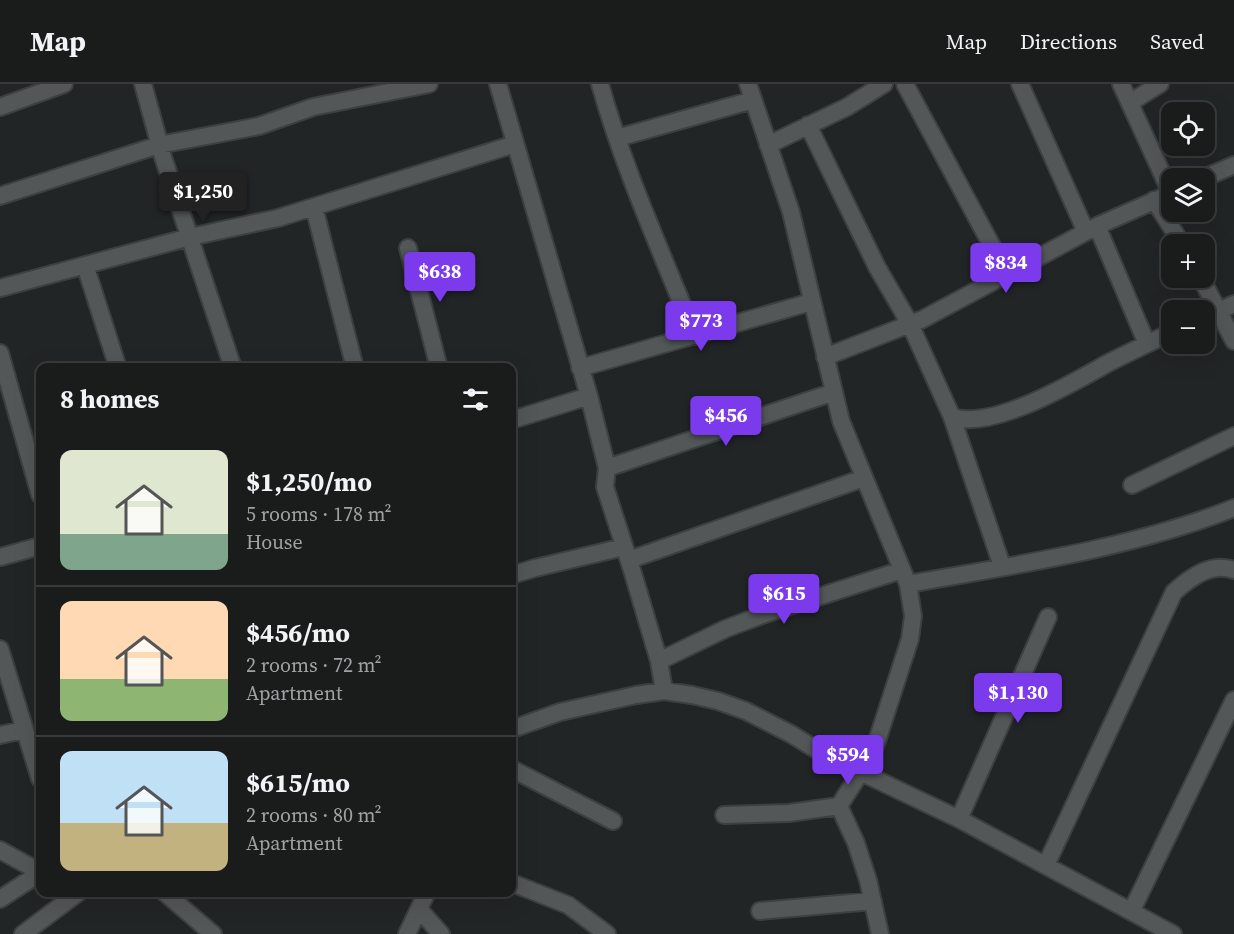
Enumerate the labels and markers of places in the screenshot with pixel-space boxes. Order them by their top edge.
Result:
pin: $1,250 [154,172,252,223]
pin: $834 [970,243,1042,294]
pin: $638 [404,252,476,303]
pin: $773 [665,301,737,352]
pin: $456 [690,396,762,447]
pin: $615 [748,574,820,625]
pin: $1,130 [969,673,1067,724]
pin: $594 [812,735,884,786]

